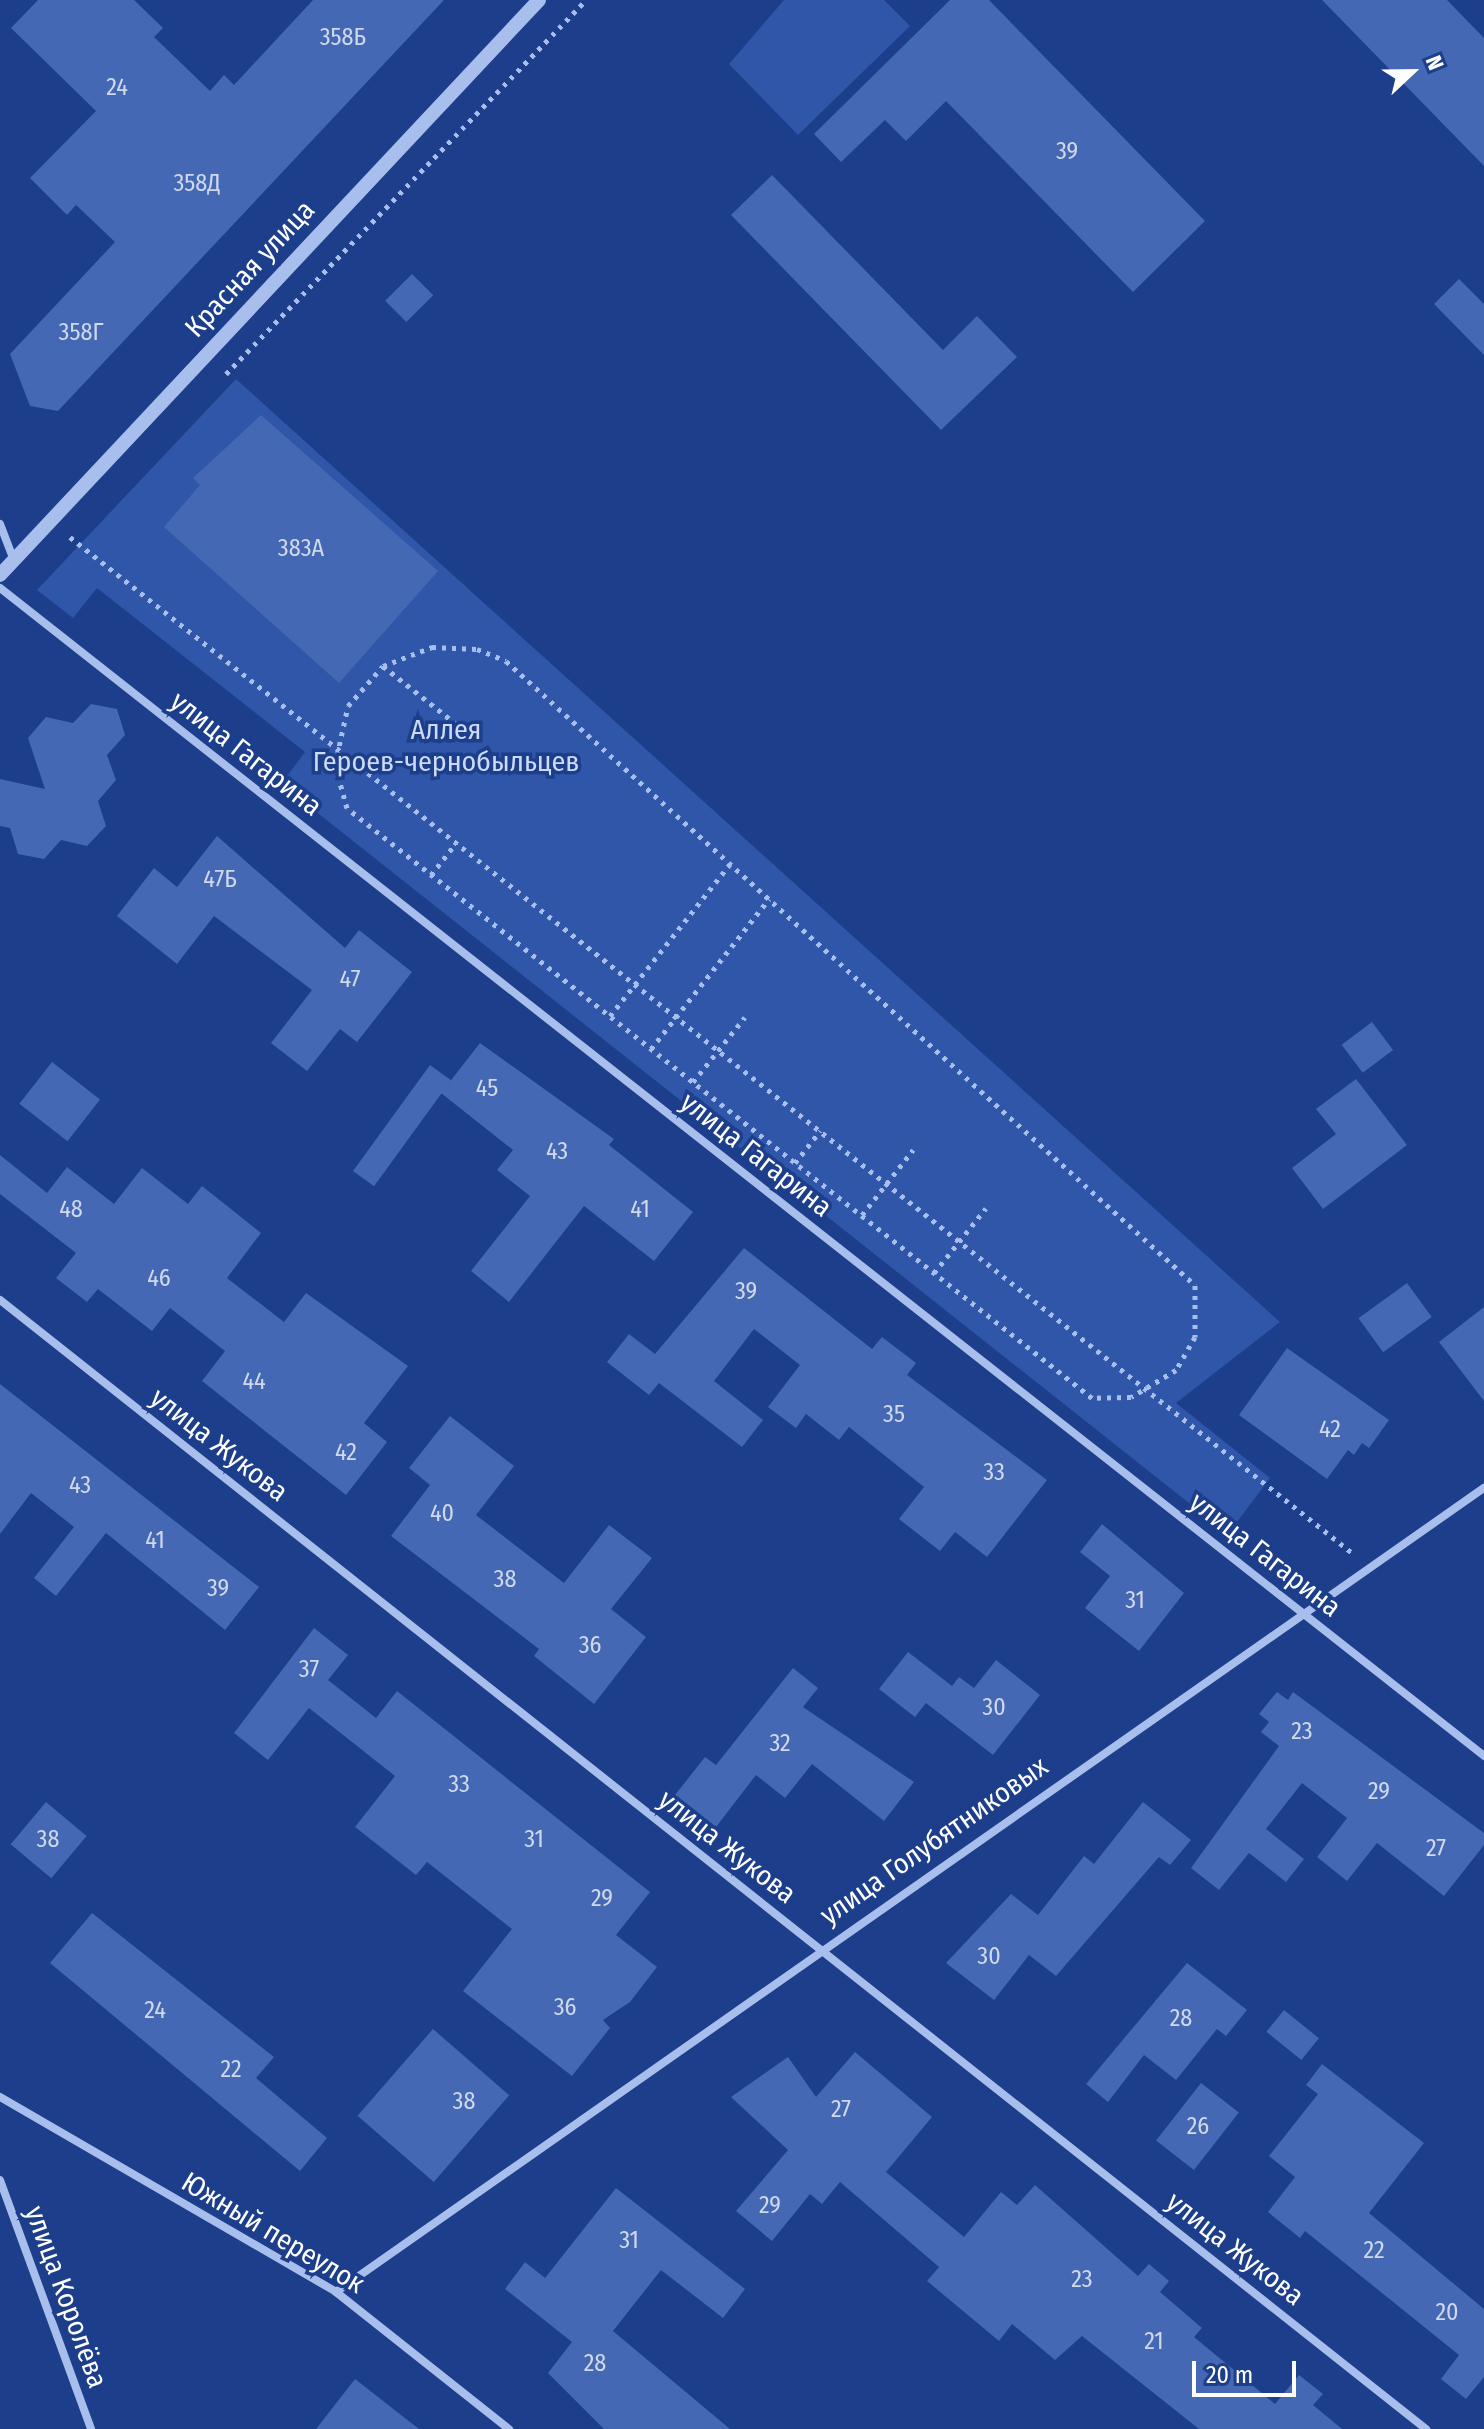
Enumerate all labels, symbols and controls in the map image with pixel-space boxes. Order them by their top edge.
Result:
house number: 358Б [320,24,366,52]
north arrow [1372,32,1452,112]
text: N [1420,52,1450,74]
house number: 24 [106,74,128,102]
house number: 39 [1056,138,1078,166]
house number: 358Д [173,170,221,198]
street label: Красная улица [178,194,322,344]
house number: 358Г [59,319,103,347]
house number: 383А [278,535,324,563]
street label: улица Гагарина [164,685,328,823]
park label: Аллея Героев-чернобыльцев [313,713,579,779]
house number: 47Б [203,866,237,894]
house number: 47 [340,966,360,994]
house number: 45 [476,1075,498,1103]
street label: улица Гагарина [674,1086,838,1224]
house number: 43 [546,1138,568,1166]
house number: 48 [59,1196,83,1224]
house number: 41 [630,1196,650,1224]
house number: 46 [147,1265,171,1293]
house number: 39 [735,1278,757,1306]
house number: 44 [242,1368,266,1396]
street label: улица Жукова [144,1381,294,1509]
house number: 35 [883,1401,905,1429]
house number: 42 [1319,1416,1341,1444]
house number: 42 [335,1439,357,1467]
house number: 33 [983,1459,1005,1487]
house number: 43 [69,1472,91,1500]
street label: улица Гагарина [1183,1486,1347,1624]
house number: 40 [430,1500,454,1528]
house number: 41 [145,1527,165,1555]
house number: 38 [494,1566,516,1594]
house number: 39 [207,1575,229,1603]
house number: 31 [1125,1587,1145,1615]
house number: 36 [579,1632,601,1660]
house number: 37 [299,1656,319,1684]
house number: 30 [982,1694,1006,1722]
house number: 23 [1291,1718,1313,1746]
house number: 32 [769,1730,791,1758]
street label: улица Голубятниковых [814,1750,1054,1932]
house number: 33 [448,1771,470,1799]
house number: 29 [1368,1778,1390,1806]
street label: улица Жукова [652,1783,802,1911]
house number: 38 [37,1826,59,1854]
house number: 31 [524,1826,544,1854]
house number: 27 [1426,1835,1446,1863]
house number: 29 [591,1885,613,1913]
house number: 30 [977,1943,1001,1971]
house number: 36 [554,1994,576,2022]
house number: 24 [144,1997,166,2025]
house number: 28 [1170,2005,1192,2033]
house number: 22 [220,2056,242,2084]
house number: 38 [453,2088,475,2116]
house number: 27 [831,2096,851,2124]
house number: 26 [1187,2113,1209,2141]
street label: Южный переулок [175,2165,371,2301]
street label: улица Жукова [1160,2185,1310,2313]
house number: 29 [759,2192,781,2220]
street label: улица Королёва [18,2201,114,2393]
house number: 31 [619,2227,639,2255]
house number: 22 [1363,2237,1385,2265]
house number: 23 [1071,2266,1093,2294]
house number: 20 [1435,2299,1459,2327]
house number: 21 [1144,2328,1164,2356]
scale bar [1196,2345,1300,2395]
house number: 28 [584,2350,606,2378]
text: 20 m [1206,2361,1253,2389]

